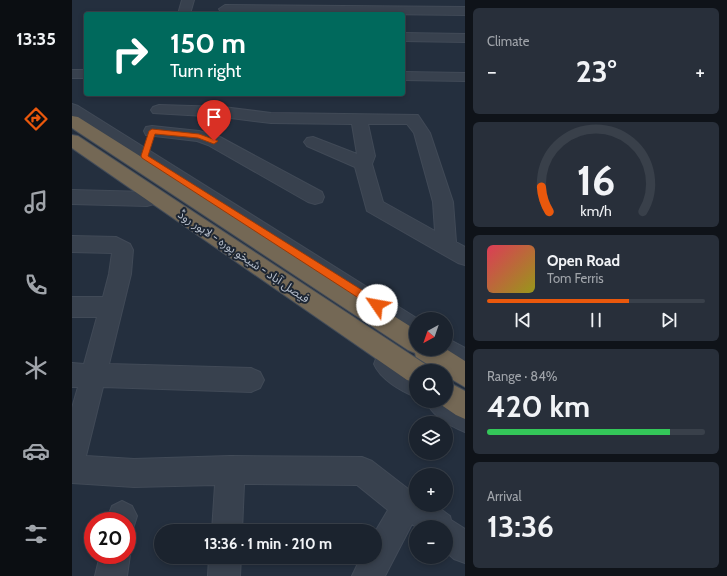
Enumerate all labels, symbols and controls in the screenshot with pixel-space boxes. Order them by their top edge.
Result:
text: 150 m [170,26,246,60]
text: 13:35 [16,28,56,50]
icon: right [104,28,156,80]
text: Climate [487,33,529,49]
text: 23° [576,53,616,90]
text: − [487,58,497,85]
text: + [695,58,705,85]
text: Turn right [170,60,241,82]
pin [197,100,231,141]
icon: directions [22,105,50,133]
icon: arrive [203,106,225,128]
text: 16 [577,155,615,205]
icon: music [22,188,50,216]
text: km/h [580,202,612,220]
street label: فیصل آباد - شیخو پورہ - لاہور روڈ [175,206,313,307]
text: Open Road [547,252,620,270]
text: Tom Ferris [547,270,604,286]
icon: phone [22,271,50,299]
position arrow [356,284,398,326]
icon: previous [512,309,534,331]
icon: pause [585,309,607,331]
icon: next [658,309,680,331]
north arrow [409,312,453,356]
map controls [409,312,453,564]
icon: climate [22,354,50,382]
button: search [409,364,453,408]
text: Range · 84% [487,368,557,384]
text: 420 km [487,388,590,425]
button: layers [409,416,453,460]
icon: car [22,437,50,465]
button: + [409,468,453,512]
text: Arrival [487,488,522,504]
text: 13:36 [487,508,554,545]
speed limit sign: 20 [84,512,136,564]
icon: filters [22,520,50,548]
button: − [409,520,453,564]
text: 13:36 · 1 min · 210 m [204,535,332,553]

